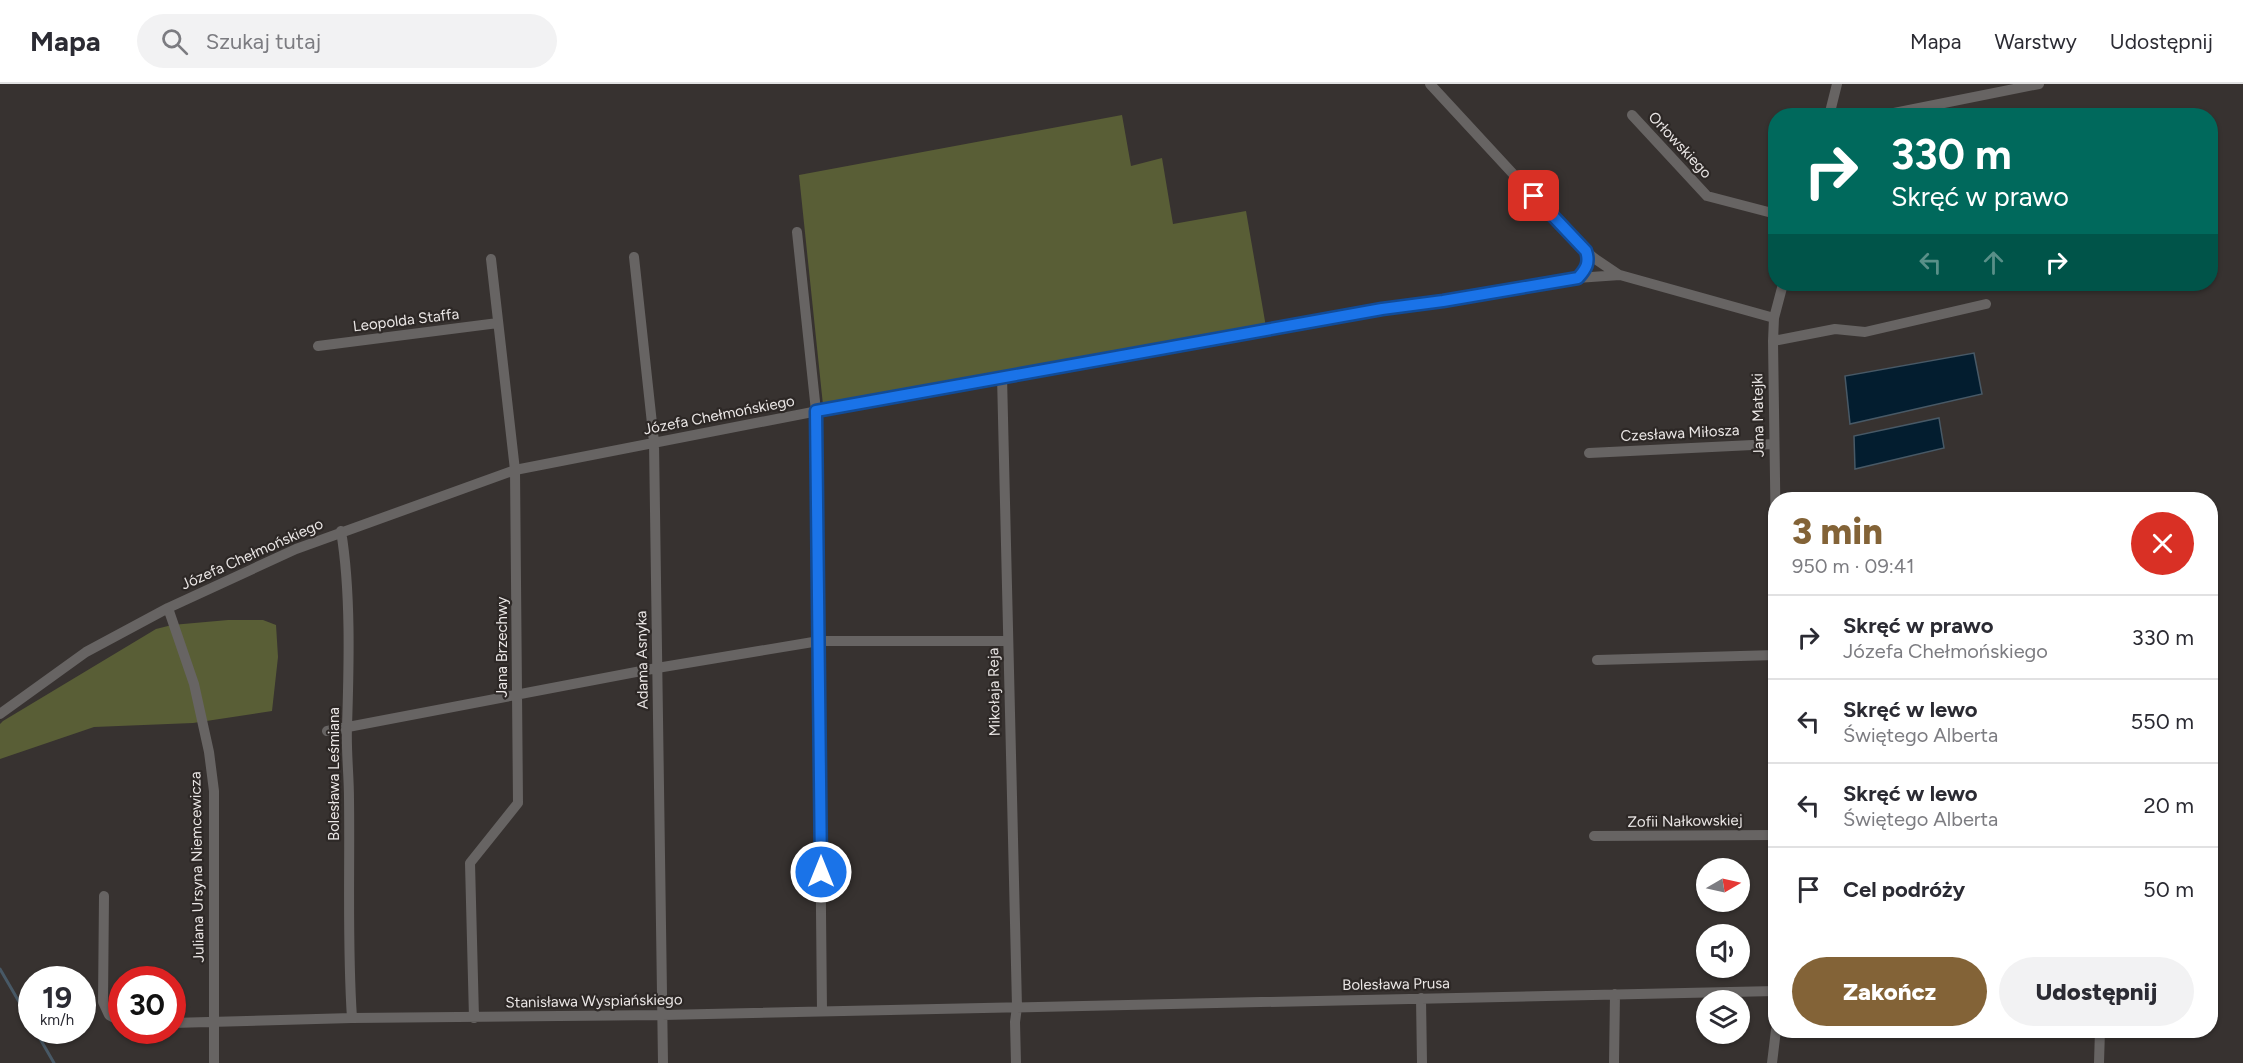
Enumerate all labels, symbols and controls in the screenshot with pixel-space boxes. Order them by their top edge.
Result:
search box [137,14,557,68]
text: Mapa [30,24,101,58]
icon: search [158,25,191,58]
text: Szukaj tutaj [206,28,321,55]
text: Mapa [1910,29,1961,54]
text: Warstwy [1994,29,2077,54]
text: Udostępnij [2110,29,2213,54]
street label: Orłowskiego [1645,108,1716,182]
text: 330 m [1891,129,2012,180]
icon: right [1792,132,1870,210]
pin [1508,170,1559,221]
icon: arrive [1517,179,1550,212]
text: Skręć w prawo [1891,180,2069,213]
icon: left [1914,246,1947,279]
icon: ahead [1977,246,2010,279]
icon: right [2040,246,2073,279]
street label: Leopolda Staffa [352,305,460,335]
street label: Jana Matejki [1748,373,1768,457]
street label: Józefa Chełmońskiego [642,391,796,438]
street label: Czesława Miłosza [1620,421,1740,445]
text: 3 min [1792,510,1883,553]
button: close [2131,512,2194,575]
street label: Józefa Chełmońskiego [178,514,326,593]
text: 950 m · 09:41 [1792,554,1914,578]
street label: Jana Brzechwy [493,596,511,697]
street label: Adama Asnyka [632,611,652,709]
text: Skręć w prawo [1843,612,1993,639]
icon: right [1792,621,1825,654]
text: 330 m [2132,624,2194,651]
text: Józefa Chełmońskiego [1843,639,2048,663]
street label: Mikołaja Reja [984,648,1004,736]
text: Skręć w lewo [1843,696,1978,723]
icon: left [1792,705,1825,738]
street label: Bolesława Leśmiana [325,707,343,841]
text: 550 m [2130,708,2194,735]
text: Świętego Alberta [1843,723,1998,747]
street label: Juliana Ursyna Niemcewicza [186,771,208,963]
text: Skręć w lewo [1843,780,1978,807]
icon: left [1792,789,1825,822]
text: 20 m [2143,792,2194,819]
text: Świętego Alberta [1843,807,1998,831]
street label: Zofii Nałkowskiej [1627,811,1743,831]
position arrow [789,840,853,904]
north arrow [1696,858,1750,912]
map controls [1696,858,1750,1044]
icon: arrive [1792,873,1825,906]
text: Cel podróży [1843,876,1965,903]
text: 50 m [2143,876,2194,903]
button: sound [1696,924,1750,978]
button: Zakończ [1792,957,1987,1026]
button: Udostępnij [1999,957,2194,1026]
speed limit sign: 30 [108,966,186,1044]
street label: Bolesława Prusa [1342,974,1450,994]
text: 19 [42,979,72,1016]
street label: Stanisława Wyspiańskiego [505,990,683,1012]
button: layers [1696,990,1750,1044]
text: km/h [40,1011,74,1029]

